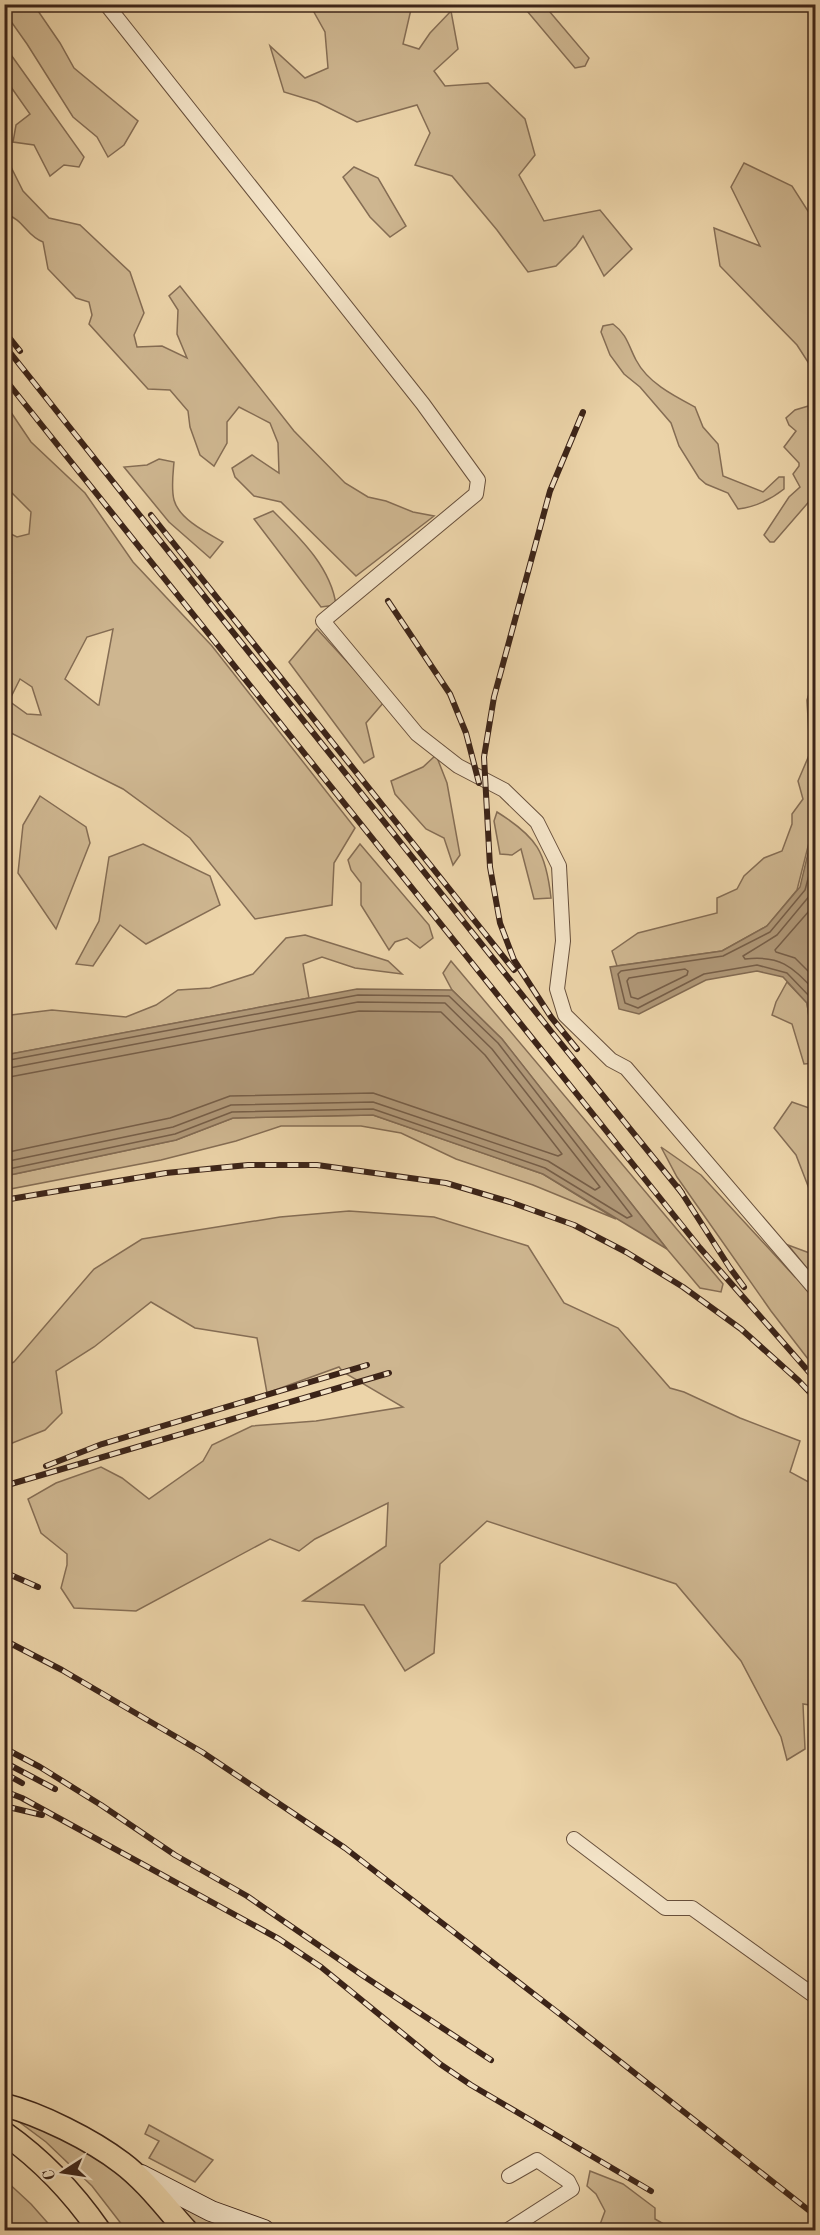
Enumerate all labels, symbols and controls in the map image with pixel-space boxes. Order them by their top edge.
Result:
north arrow [33,2142,93,2202]
text: С [41,2168,59,2182]

